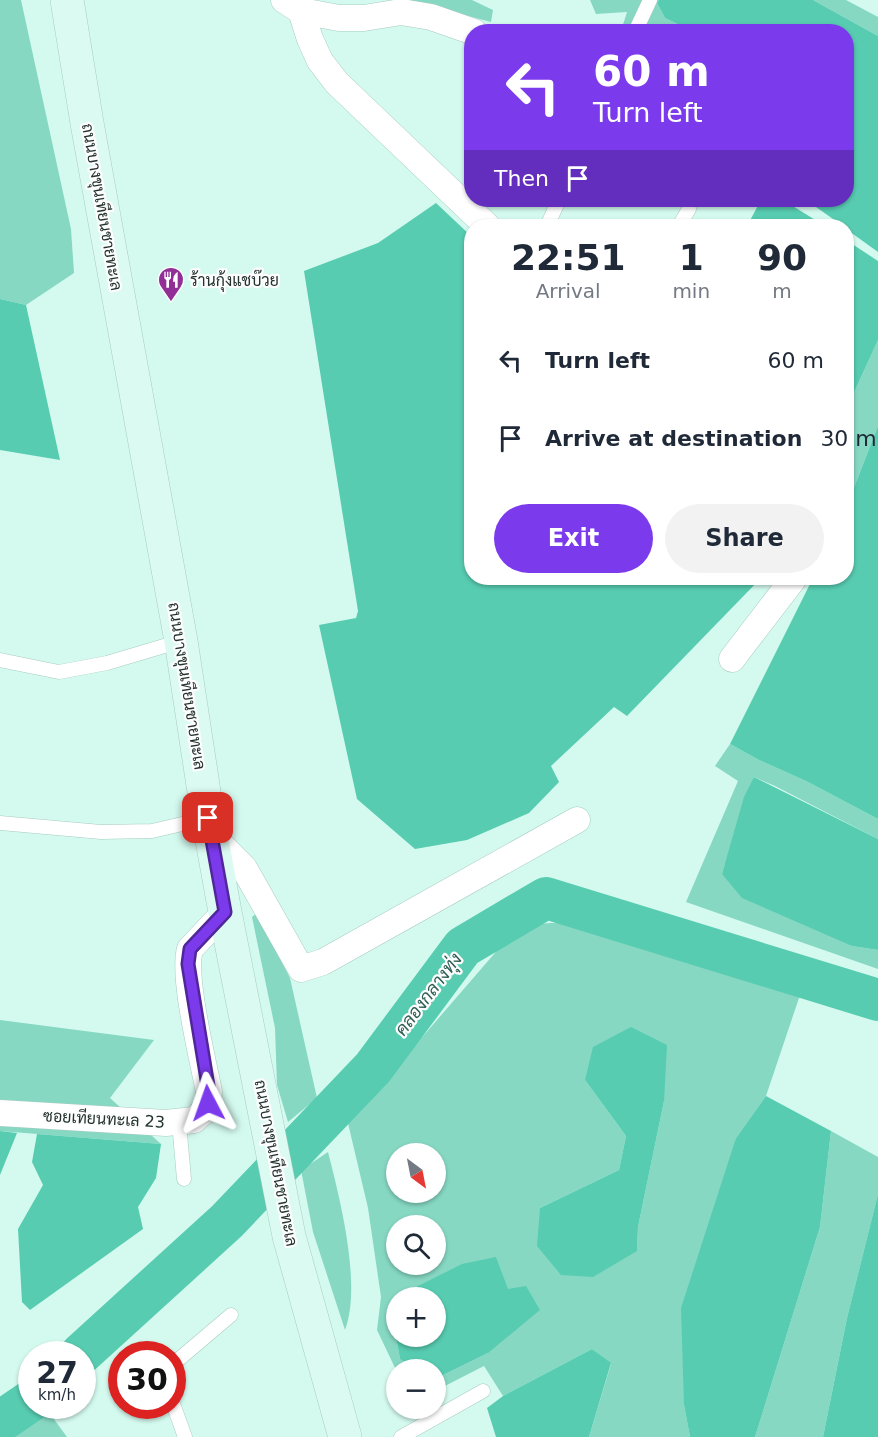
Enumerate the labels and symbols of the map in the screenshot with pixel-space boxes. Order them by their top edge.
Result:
street label: ถนนบางขุนเทียนชายทะเล [76,122,128,292]
restaurant icon: ร้านกุ้งแชบ๊วย [156,265,186,303]
place label: ร้านกุ้งแชบ๊วย [190,269,279,292]
street label: ถนนบางขุนเทียนชายทะเล [162,601,212,771]
pin [182,792,233,843]
water label: คลองกลางทุ่ง [389,948,467,1041]
position arrow [176,1071,240,1135]
street label: ถนนบางขุนเทียนชายทะเล [249,1078,303,1248]
street label: ซอยเทียนทะเล 23 [43,1104,166,1132]
north arrow [386,1143,446,1203]
speed limit sign: 30 [108,1341,186,1419]

